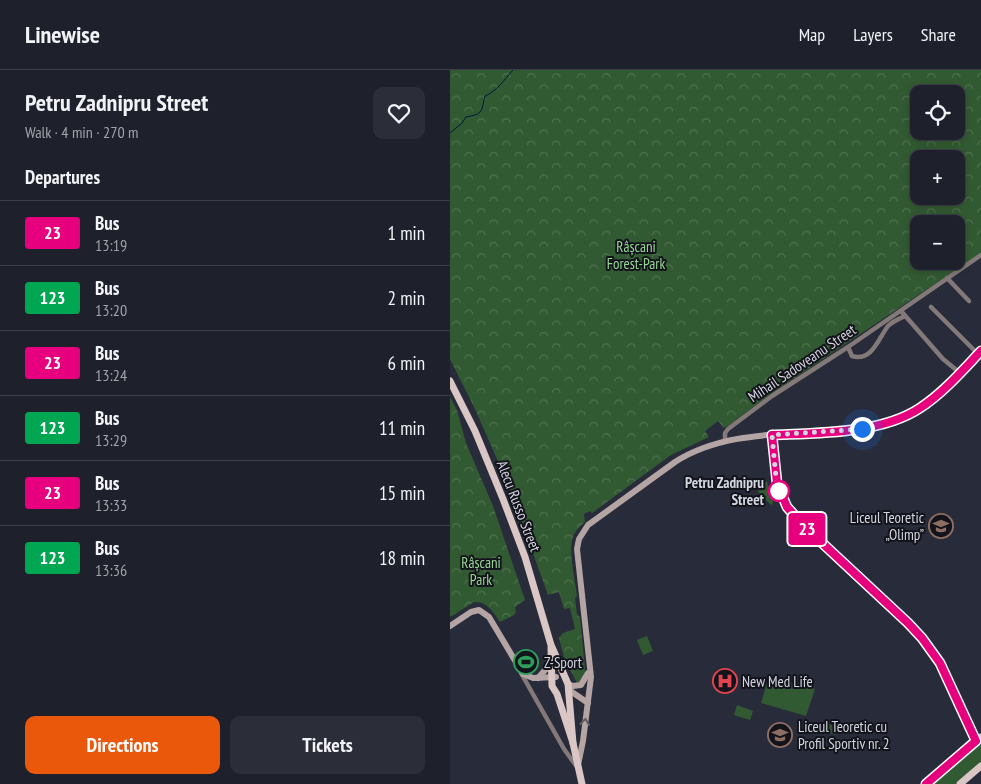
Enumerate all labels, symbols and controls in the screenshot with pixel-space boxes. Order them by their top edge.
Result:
text: Linewise [25,19,100,50]
text: Map [799,23,825,46]
text: Layers [853,23,893,46]
text: Share [921,23,956,46]
map controls [910,85,965,270]
button: locate [910,85,965,140]
text: Petru Zadnipru Street [25,87,208,118]
button: heart [373,87,425,139]
text: Walk · 4 min · 270 m [25,122,138,142]
button: + [910,150,965,205]
text: Departures [25,165,100,189]
text: Bus [95,211,119,235]
button: − [910,215,965,270]
text: 23 [44,221,61,244]
text: 1 min [388,221,425,245]
text: 13:19 [95,235,127,255]
park label: Râșcani Forest-Park [607,237,665,273]
text: Bus [95,276,119,300]
text: 123 [40,286,65,309]
text: 2 min [388,286,425,310]
text: 13:20 [95,300,127,320]
street label: Mihail Sadoveanu Street [744,320,860,406]
text: Bus [95,341,119,365]
text: 23 [44,351,61,374]
text: 6 min [388,351,425,375]
text: 13:24 [95,365,127,385]
text: Bus [95,406,119,430]
text: 123 [40,416,65,439]
text: 11 min [379,416,425,440]
your location [850,417,875,442]
text: 13:29 [95,430,127,450]
street label: Alecu Russo Street [493,458,545,554]
text: Bus [95,471,119,495]
place label: Petru Zadnipru Street [685,473,765,509]
marker: Petru Zadnipru Street [768,480,790,502]
text: 23 [44,481,61,504]
text: 15 min [379,481,425,505]
text: 13:33 [95,495,127,515]
place label: Liceul Teoretic „Olimp” [850,508,925,544]
line badge: 23 [784,513,830,545]
school or university icon: Liceul Teoretic „Olimp” [928,513,954,539]
text: 23 [798,517,816,540]
text: Bus [95,536,119,560]
text: 123 [40,546,65,569]
text: 18 min [379,546,425,570]
park label: Râșcani Park [461,553,501,589]
text: 13:36 [95,560,127,580]
sports icon: Z-Sport [513,649,539,675]
place label: Z-Sport [544,653,582,672]
hospital icon: New Med Life [712,668,738,694]
place label: New Med Life [742,672,813,691]
button: Directions [25,716,220,774]
button: Tickets [230,716,425,774]
place label: Liceul Teoretic cu Profil Sportiv nr. 2 [798,717,890,753]
one-way arrow [579,718,590,726]
school or university icon: Liceul Teoretic cu Profil Sportiv nr. 2 [767,722,793,748]

